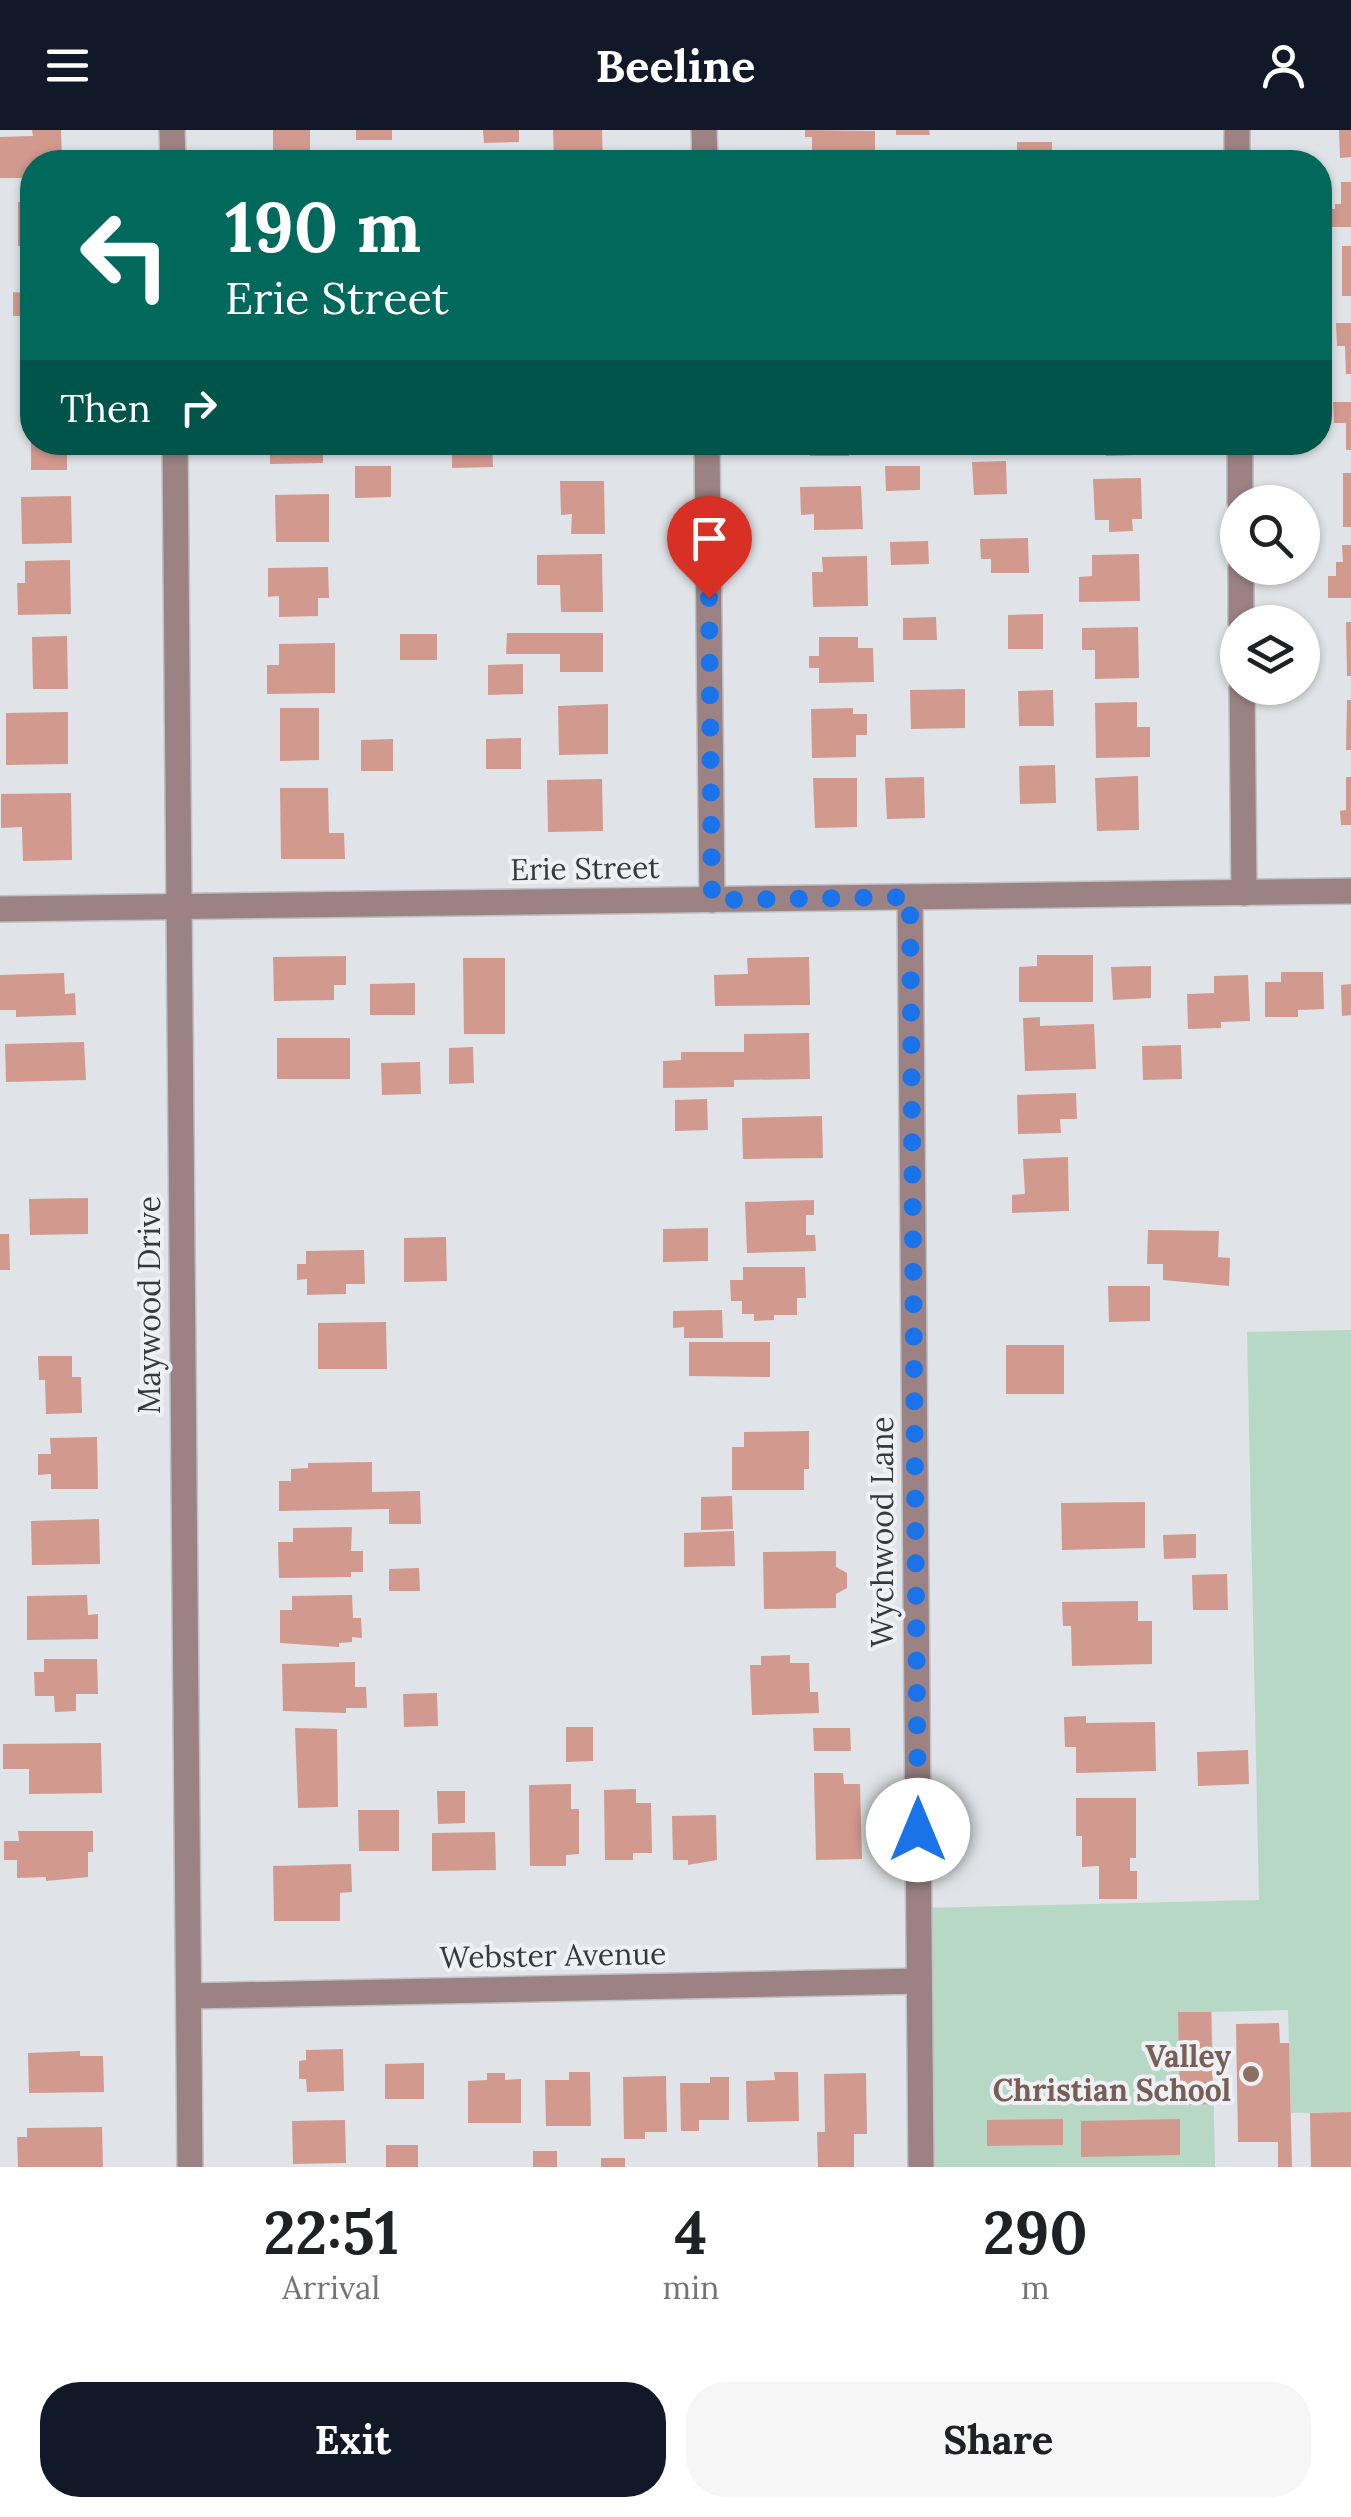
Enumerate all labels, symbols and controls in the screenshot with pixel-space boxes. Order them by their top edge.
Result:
text: Beeline [596,37,755,94]
icon: menu [40,38,95,93]
icon: person [1256,38,1311,93]
text: 190 m [225,182,421,271]
icon: left [60,190,190,320]
text: Erie Street [225,269,449,326]
icon: right [171,380,226,435]
text: Then [60,384,151,432]
map controls [1220,485,1320,705]
button: search [1220,485,1320,585]
pin [667,496,752,599]
icon: arrive [682,511,737,566]
button: layers [1220,605,1320,705]
street label: Erie Street [510,848,660,888]
street label: Maywood Drive [130,1196,169,1414]
street label: Wychwood Lane [863,1416,902,1648]
position arrow [866,1778,970,1882]
street label: Webster Avenue [439,1934,667,1976]
place label: Valley Christian School [993,2037,1231,2109]
marker: Valley Christian School [1240,2063,1262,2085]
text: 22:51 [263,2194,399,2270]
text: 4 [675,2194,707,2270]
text: 290 [983,2194,1088,2270]
text: Arrival [282,2267,380,2308]
text: min [662,2267,720,2308]
text: m [1021,2267,1050,2308]
button: Exit [40,2382,666,2497]
button: Share [686,2382,1311,2497]

